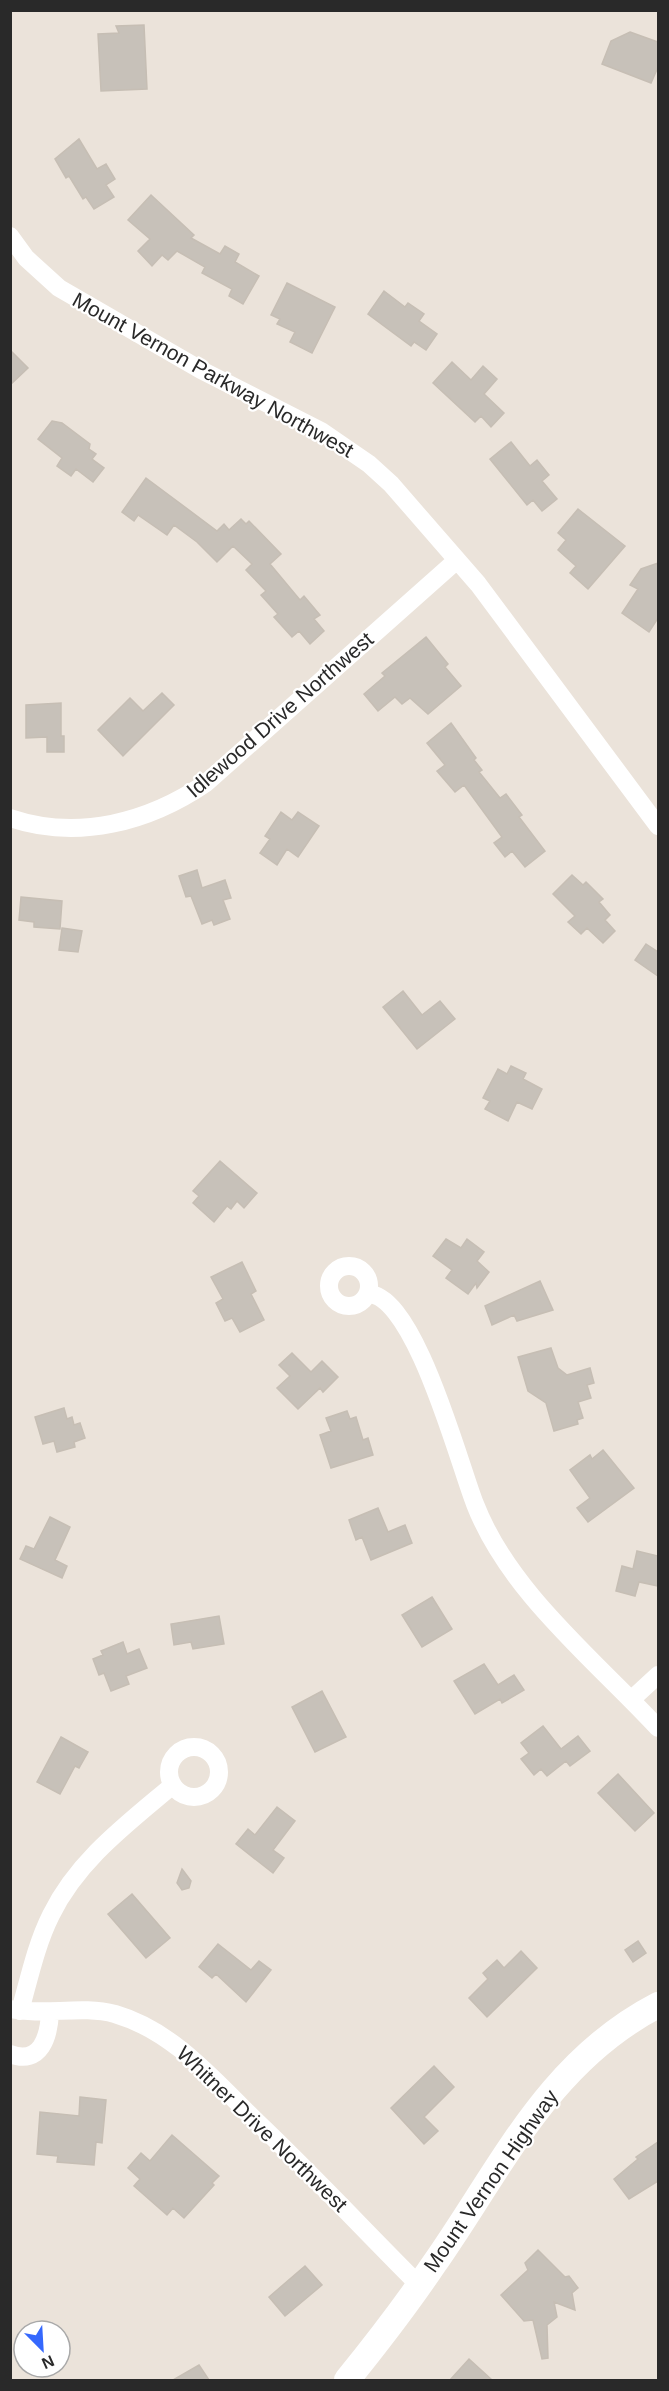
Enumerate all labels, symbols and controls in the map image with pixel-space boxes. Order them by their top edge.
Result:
street label: Mount Vernon Parkway Northwest [69,288,358,462]
street label: Idlewood Drive Northwest [182,627,378,802]
street label: Whitner Drive Northwest [173,2041,352,2216]
street label: Mount Vernon Highway [419,2085,563,2276]
north arrow [12,2319,72,2379]
text: N [39,2352,57,2372]

